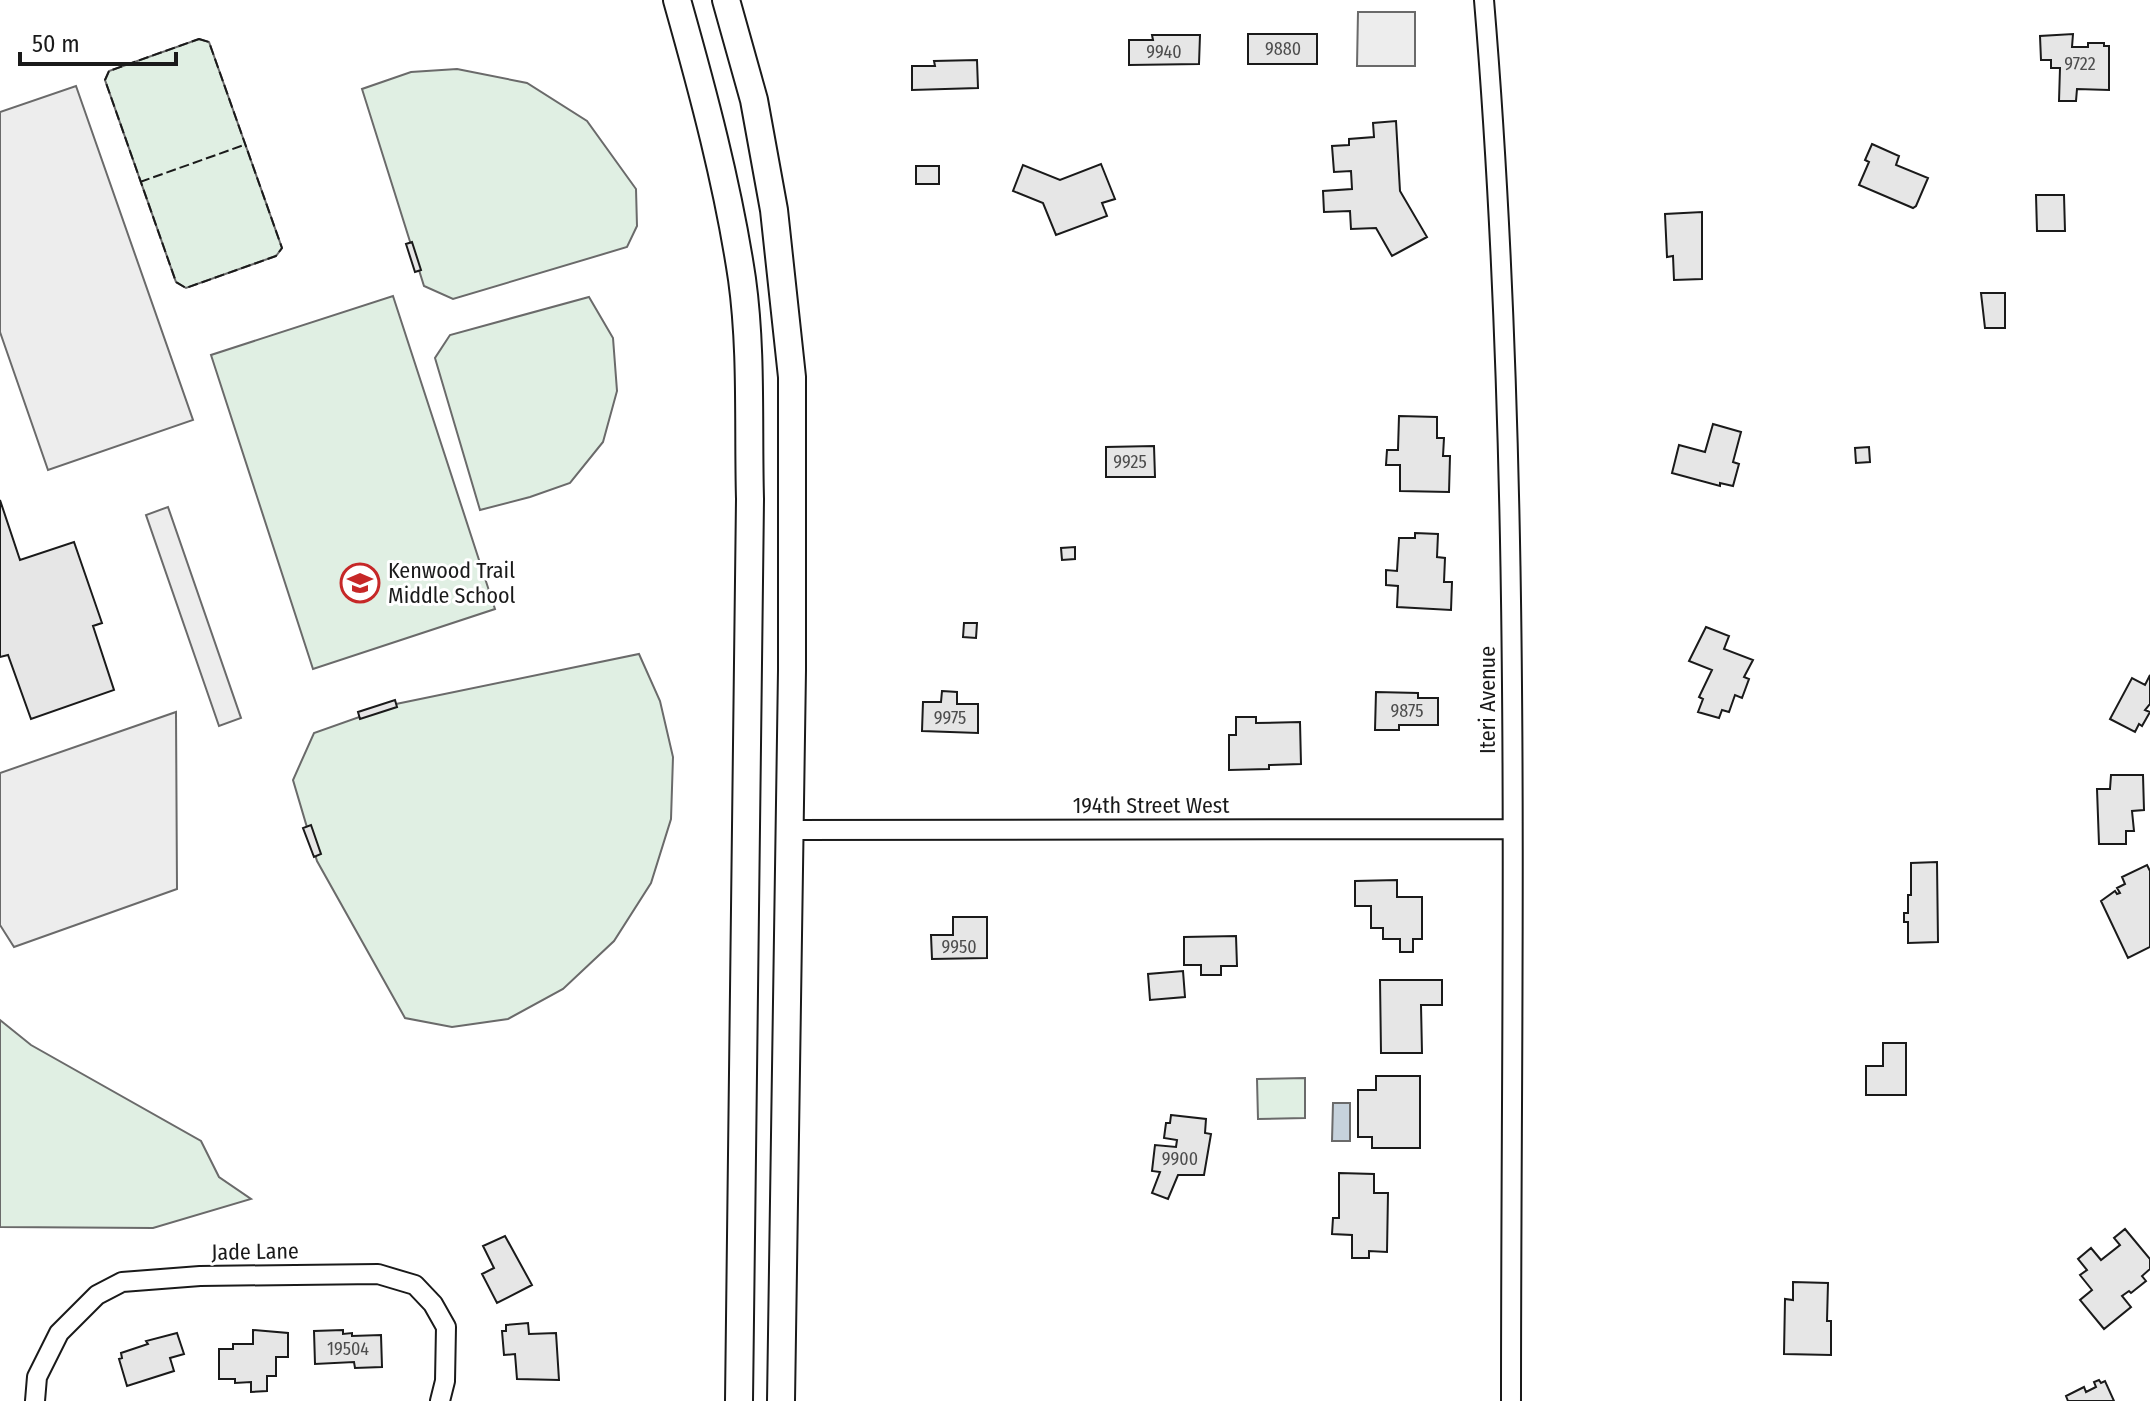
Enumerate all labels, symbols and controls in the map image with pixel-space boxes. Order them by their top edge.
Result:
scale bar [20,16,176,66]
text: 50 m [32,30,80,58]
house number: 9880 [1265,38,1301,60]
house number: 9940 [1146,41,1182,63]
house number: 9722 [2064,53,2096,75]
house number: 9925 [1113,451,1147,473]
place label: Kenwood Trail Middle School [388,557,516,609]
school or university icon: Kenwood Trail Middle School [339,562,381,604]
street label: Iteri Avenue [1474,646,1501,754]
house number: 9875 [1391,700,1423,722]
house number: 9975 [934,707,966,729]
street label: 194th Street West [1073,792,1230,819]
house number: 9950 [941,936,977,958]
house number: 9900 [1162,1148,1198,1170]
street label: Jade Lane [211,1237,299,1266]
house number: 19504 [327,1338,369,1360]

